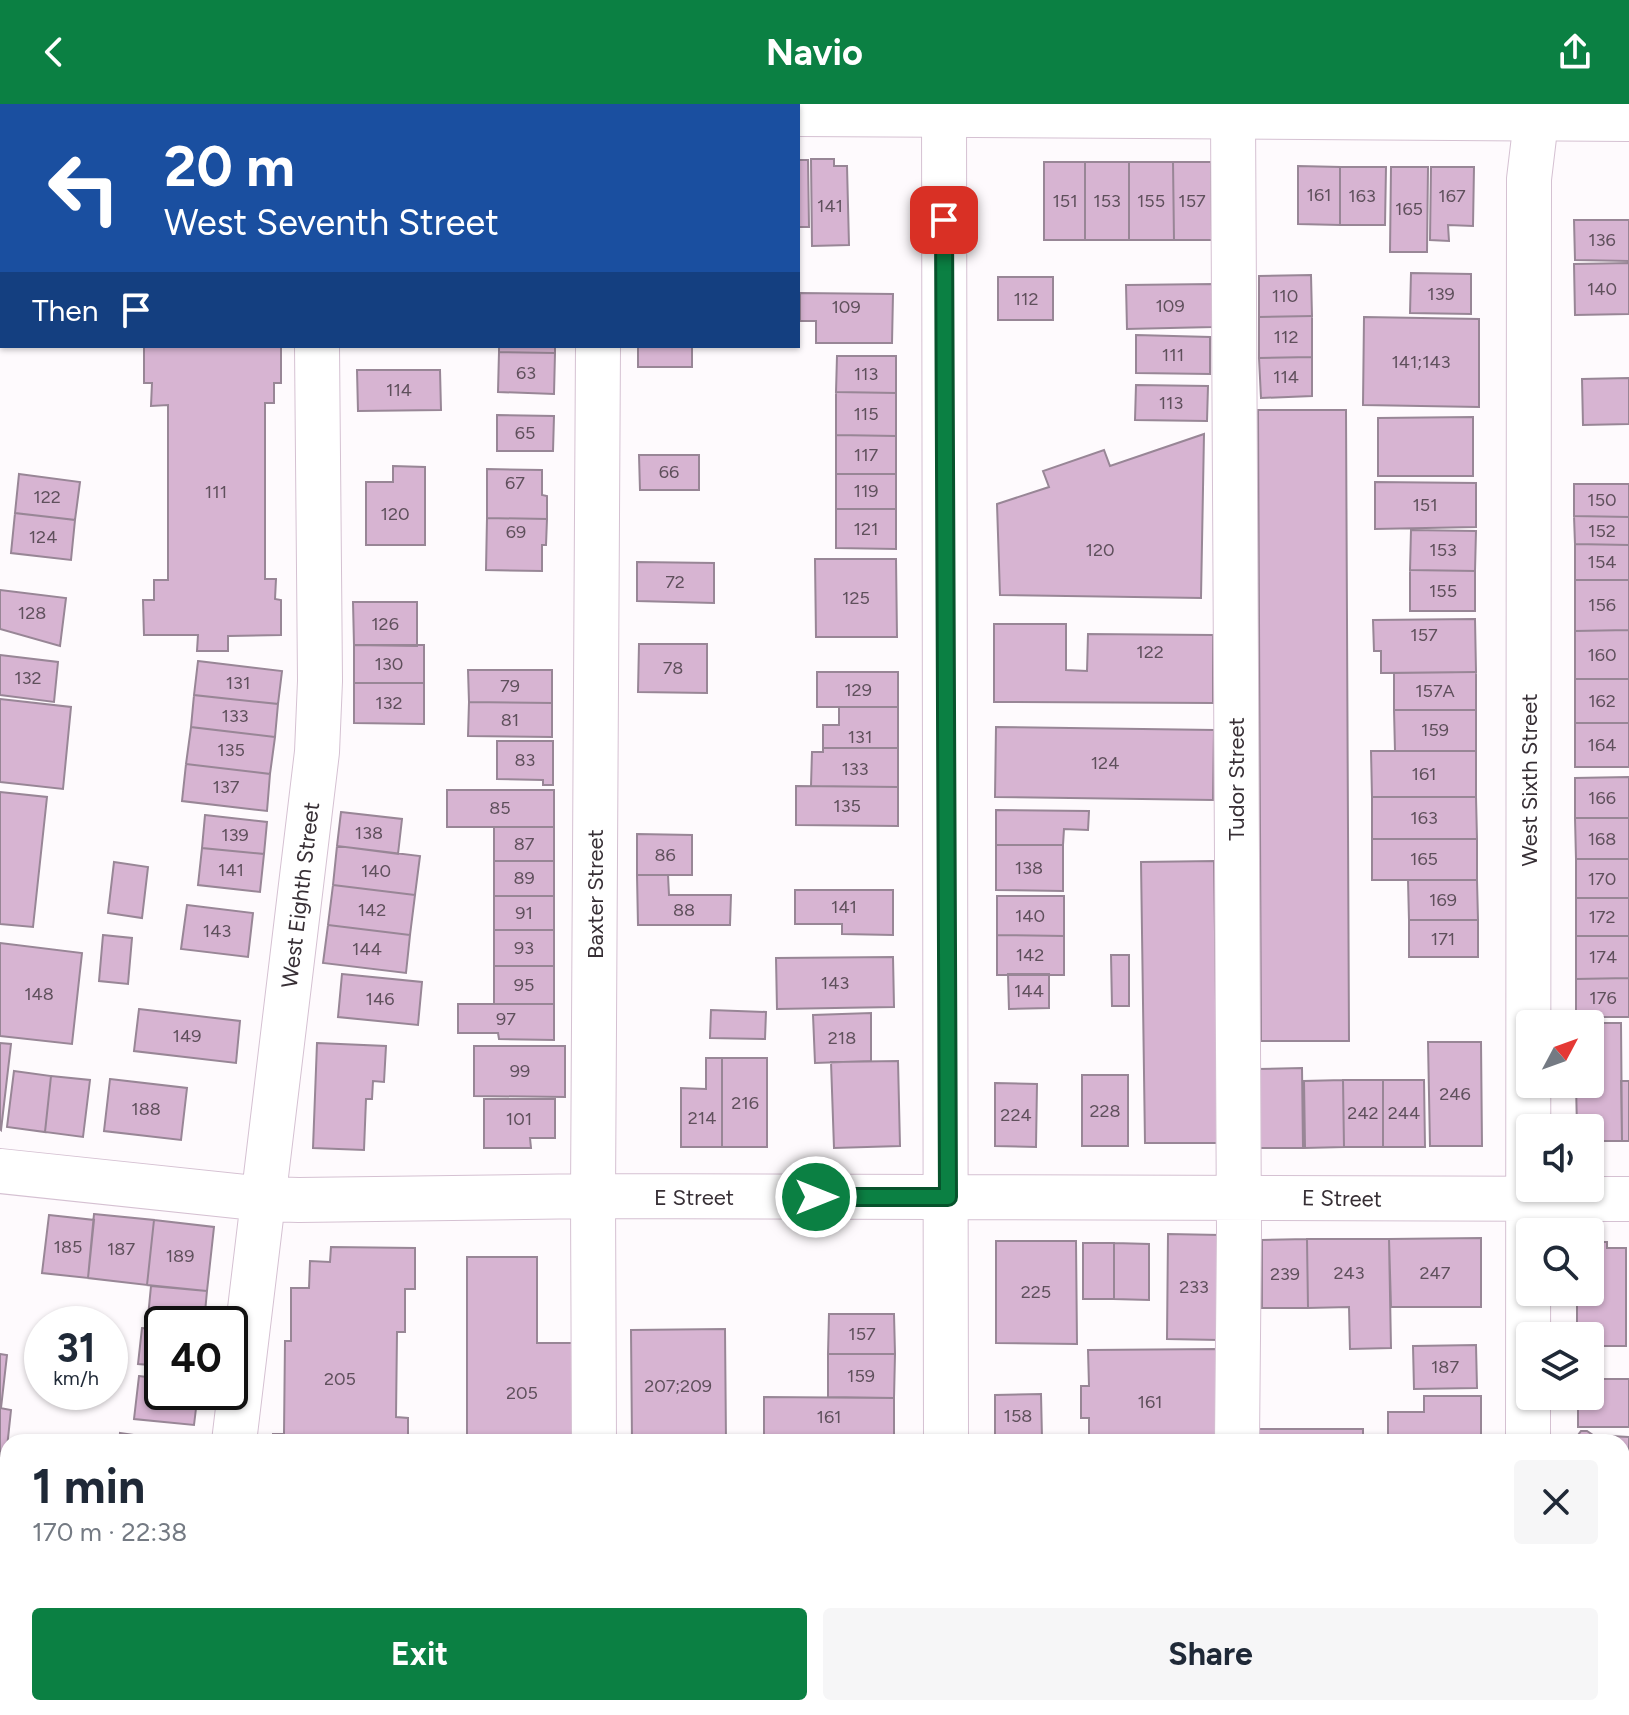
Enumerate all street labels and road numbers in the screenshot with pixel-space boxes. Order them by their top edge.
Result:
street label: West Sixth Street [1516,694,1543,866]
street label: Tudor Street [1223,717,1250,841]
street label: West Eighth Street [276,801,325,990]
street label: Baxter Street [582,829,609,959]
street label: E Street [654,1184,734,1211]
street label: E Street [1302,1184,1382,1213]

